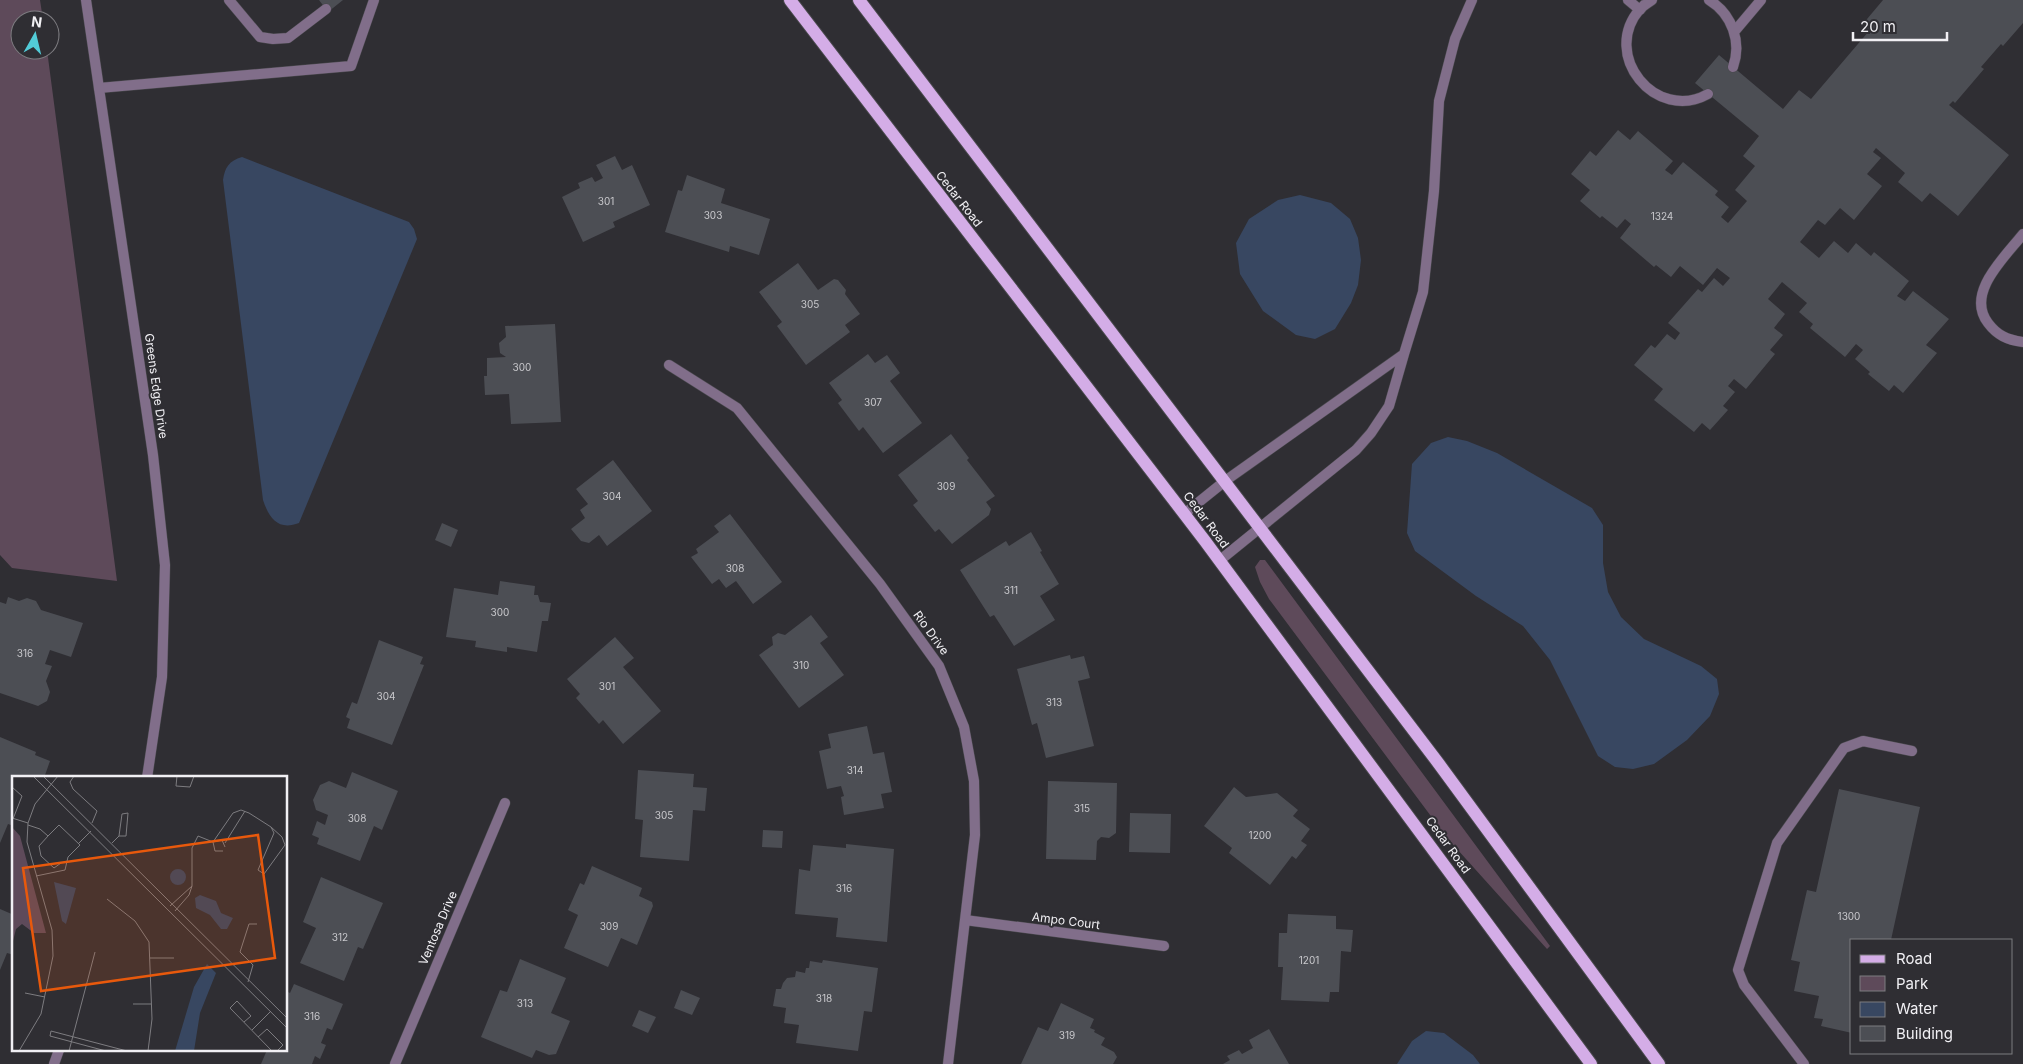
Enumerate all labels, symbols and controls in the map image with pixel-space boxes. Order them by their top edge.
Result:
north arrow [10,10,60,60]
scale bar [1853,10,1947,42]
text: N [30,12,43,31]
text: 20 m [1860,17,1896,36]
street label: Cedar Road [933,168,986,230]
house number: 301 [598,195,614,207]
house number: 303 [704,209,722,221]
house number: 1324 [1651,210,1673,222]
house number: 305 [801,298,819,310]
street label: Greens Edge Drive [142,332,171,440]
house number: 300 [513,361,531,373]
house number: 307 [864,396,882,408]
house number: 309 [937,480,955,492]
street label: Cedar Road [1180,489,1232,551]
house number: 304 [603,490,621,502]
house number: 308 [726,562,744,574]
house number: 311 [1004,584,1018,596]
house number: 300 [491,606,509,618]
street label: Rio Drive [910,608,952,658]
house number: 316 [17,647,33,659]
house number: 310 [793,659,809,671]
house number: 301 [599,680,615,692]
house number: 304 [377,690,395,702]
house number: 313 [1046,696,1062,708]
house number: 314 [847,764,863,776]
inset map [12,776,288,1052]
house number: 315 [1074,802,1090,814]
house number: 305 [655,809,673,821]
house number: 308 [348,812,366,824]
street label: Cedar Road [1423,813,1474,876]
house number: 1200 [1249,829,1271,841]
house number: 316 [836,882,852,894]
street label: Ventosa Drive [415,889,460,967]
street label: Ampo Court [1031,909,1101,932]
house number: 1300 [1838,910,1860,922]
house number: 309 [600,920,618,932]
house number: 312 [332,931,348,943]
legend [1850,939,2013,1054]
text: Road [1896,949,1932,968]
house number: 1201 [1299,954,1319,966]
text: Park [1896,974,1929,993]
house number: 318 [816,992,832,1004]
house number: 313 [517,997,533,1009]
text: Water [1896,999,1938,1018]
house number: 316 [304,1010,320,1022]
text: Building [1896,1024,1953,1043]
house number: 319 [1059,1029,1075,1041]

